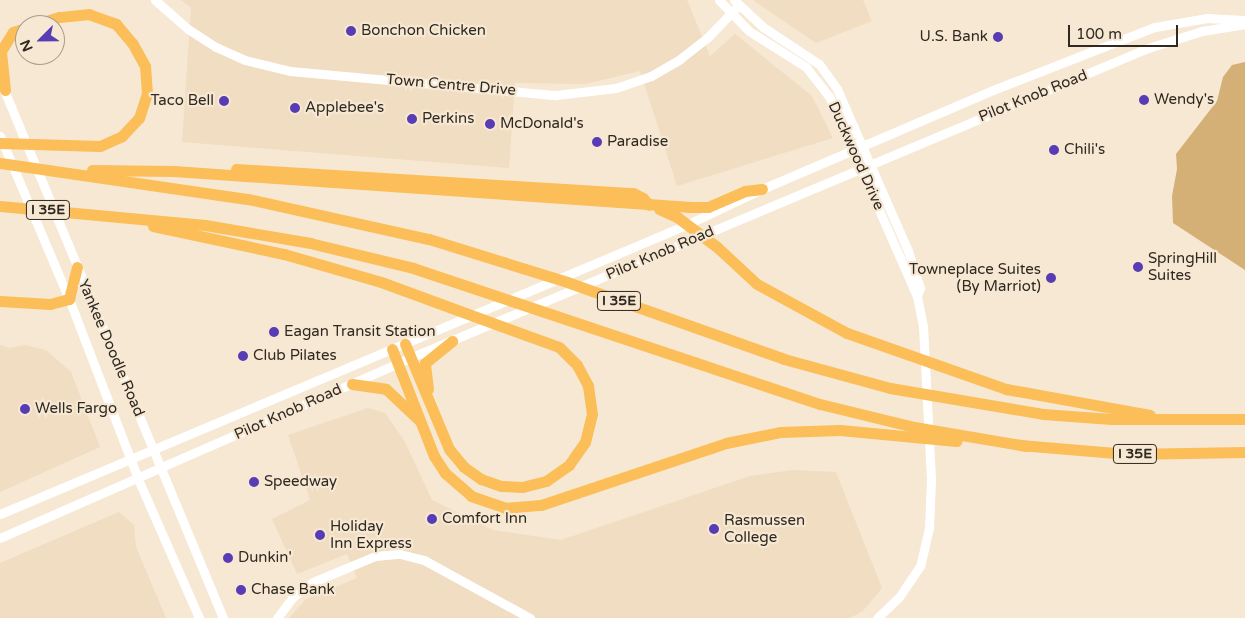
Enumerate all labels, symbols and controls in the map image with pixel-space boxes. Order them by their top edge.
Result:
north arrow [15,15,65,65]
scale bar [1070,15,1180,47]
place label: Bonchon Chicken [361,22,486,40]
marker: Bonchon Chicken [345,25,357,37]
text: 100 m [1076,25,1122,43]
place label: U.S. Bank [920,28,988,46]
marker: U.S. Bank [992,31,1004,43]
text: N [17,37,37,54]
street label: Pilot Knob Road [976,66,1090,126]
street label: Town Centre Drive [385,70,517,100]
place label: Wendy's [1154,91,1214,109]
place label: Taco Bell [150,92,214,110]
marker: Wendy's [1138,94,1150,106]
marker: Taco Bell [218,95,230,107]
place label: Applebee's [305,99,384,117]
street label: Duckwood Drive [824,99,888,213]
marker: Applebee's [289,102,301,114]
place label: Perkins [422,110,474,128]
marker: Perkins [406,113,418,125]
place label: McDonald's [500,115,584,133]
marker: McDonald's [484,118,496,130]
place label: Paradise [607,133,668,151]
marker: Paradise [591,136,603,148]
place label: Chili's [1064,141,1105,159]
marker: Chili's [1048,144,1060,156]
road number: I 35E [26,198,70,222]
street label: Pilot Knob Road [603,222,717,284]
place label: SpringHill Suites [1148,249,1217,284]
place label: Towneplace Suites (By Marriot) [909,260,1041,295]
marker: SpringHill Suites [1132,261,1144,273]
marker: Towneplace Suites (By Marriot) [1045,272,1057,284]
street label: Yankee Doodle Road [74,277,148,419]
road number: I 35E [596,290,642,312]
place label: Eagan Transit Station [284,323,436,341]
marker: Eagan Transit Station [268,326,280,338]
place label: Club Pilates [253,347,337,365]
marker: Club Pilates [237,350,249,362]
street label: Pilot Knob Road [232,380,344,444]
place label: Wells Fargo [35,400,117,418]
marker: Wells Fargo [19,403,31,415]
road number: I 35E [1112,442,1158,466]
place label: Speedway [264,473,337,491]
marker: Speedway [248,476,260,488]
place label: Comfort Inn [442,510,527,528]
place label: Rasmussen College [724,511,805,546]
marker: Comfort Inn [426,513,438,525]
place label: Holiday Inn Express [330,517,412,552]
marker: Rasmussen College [708,523,720,535]
marker: Holiday Inn Express [314,529,326,541]
place label: Dunkin' [238,549,292,567]
marker: Dunkin' [222,552,234,564]
place label: Chase Bank [251,581,335,599]
marker: Chase Bank [235,584,247,596]

